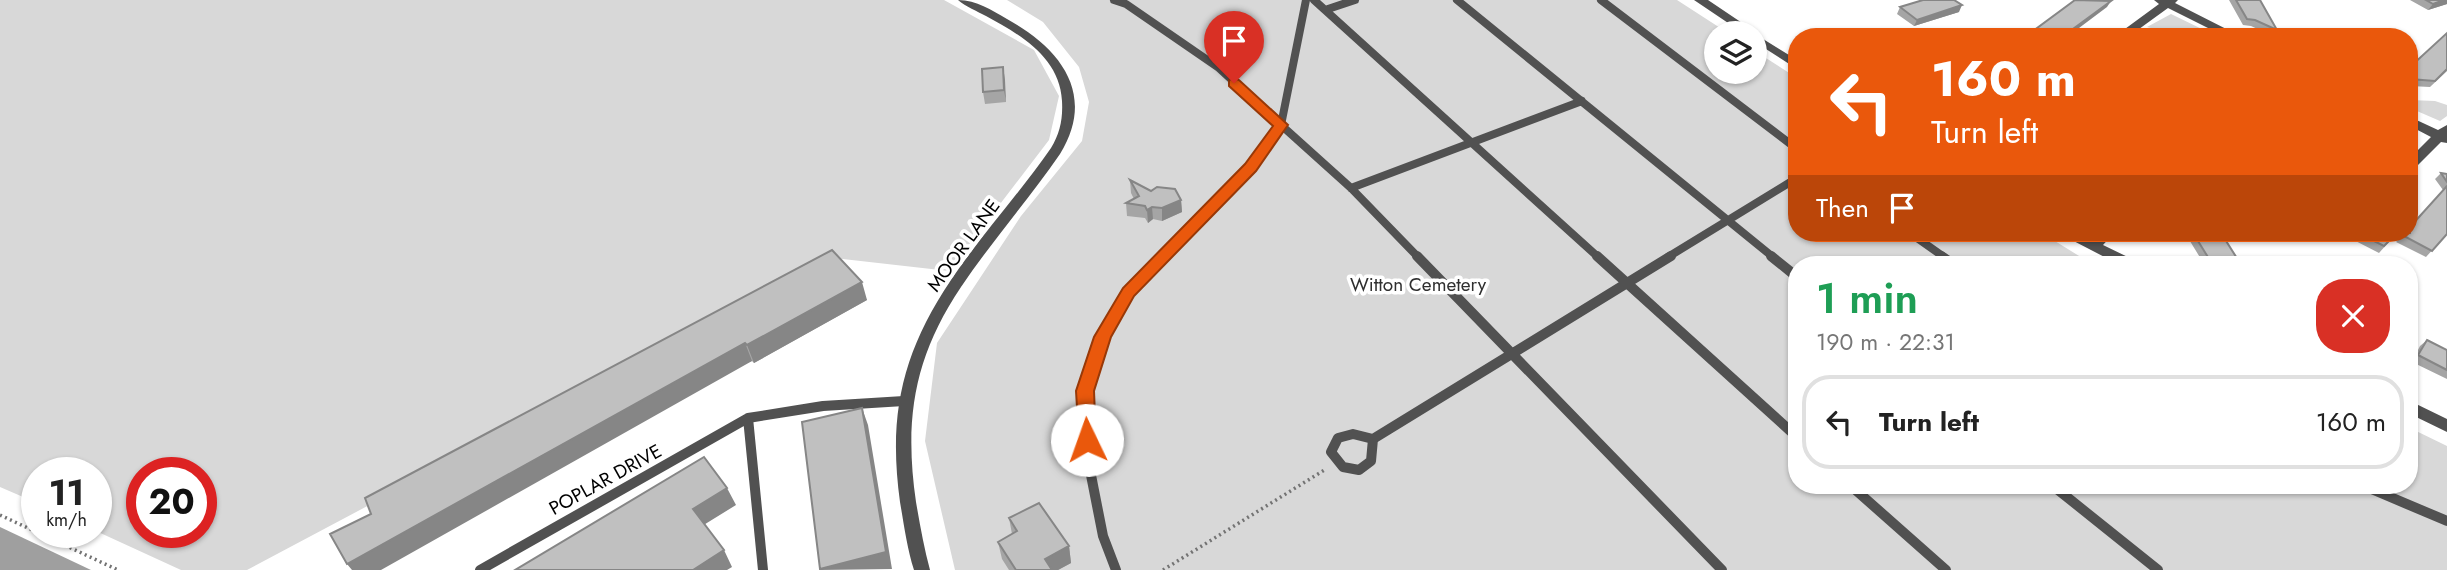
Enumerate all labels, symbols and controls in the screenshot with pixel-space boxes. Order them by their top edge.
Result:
pin [1204,11,1264,83]
map controls [1704,21,1767,84]
button: layers [1704,21,1767,84]
icon: arrive [1215,22,1253,60]
text: 160 m [1931,44,2076,114]
icon: left [1816,56,1907,147]
text: Turn left [1931,109,2038,155]
text: Then [1816,189,1869,227]
icon: arrive [1883,189,1921,227]
street label: MOOR LANE [921,193,1006,297]
text: 1 min [1816,268,1918,329]
park label: Witton Cemetery [1350,271,1487,298]
button: close [2316,279,2390,353]
text: 190 m · 22:31 [1816,325,1955,359]
position arrow [1050,403,1124,477]
icon: left [1820,403,1858,441]
text: Turn left [1879,403,1979,441]
text: 160 m [2316,403,2386,441]
street label: POPLAR DRIVE [544,437,666,522]
speed limit sign: 20 [126,457,217,548]
text: 11 [49,468,84,518]
text: km/h [46,507,87,533]

